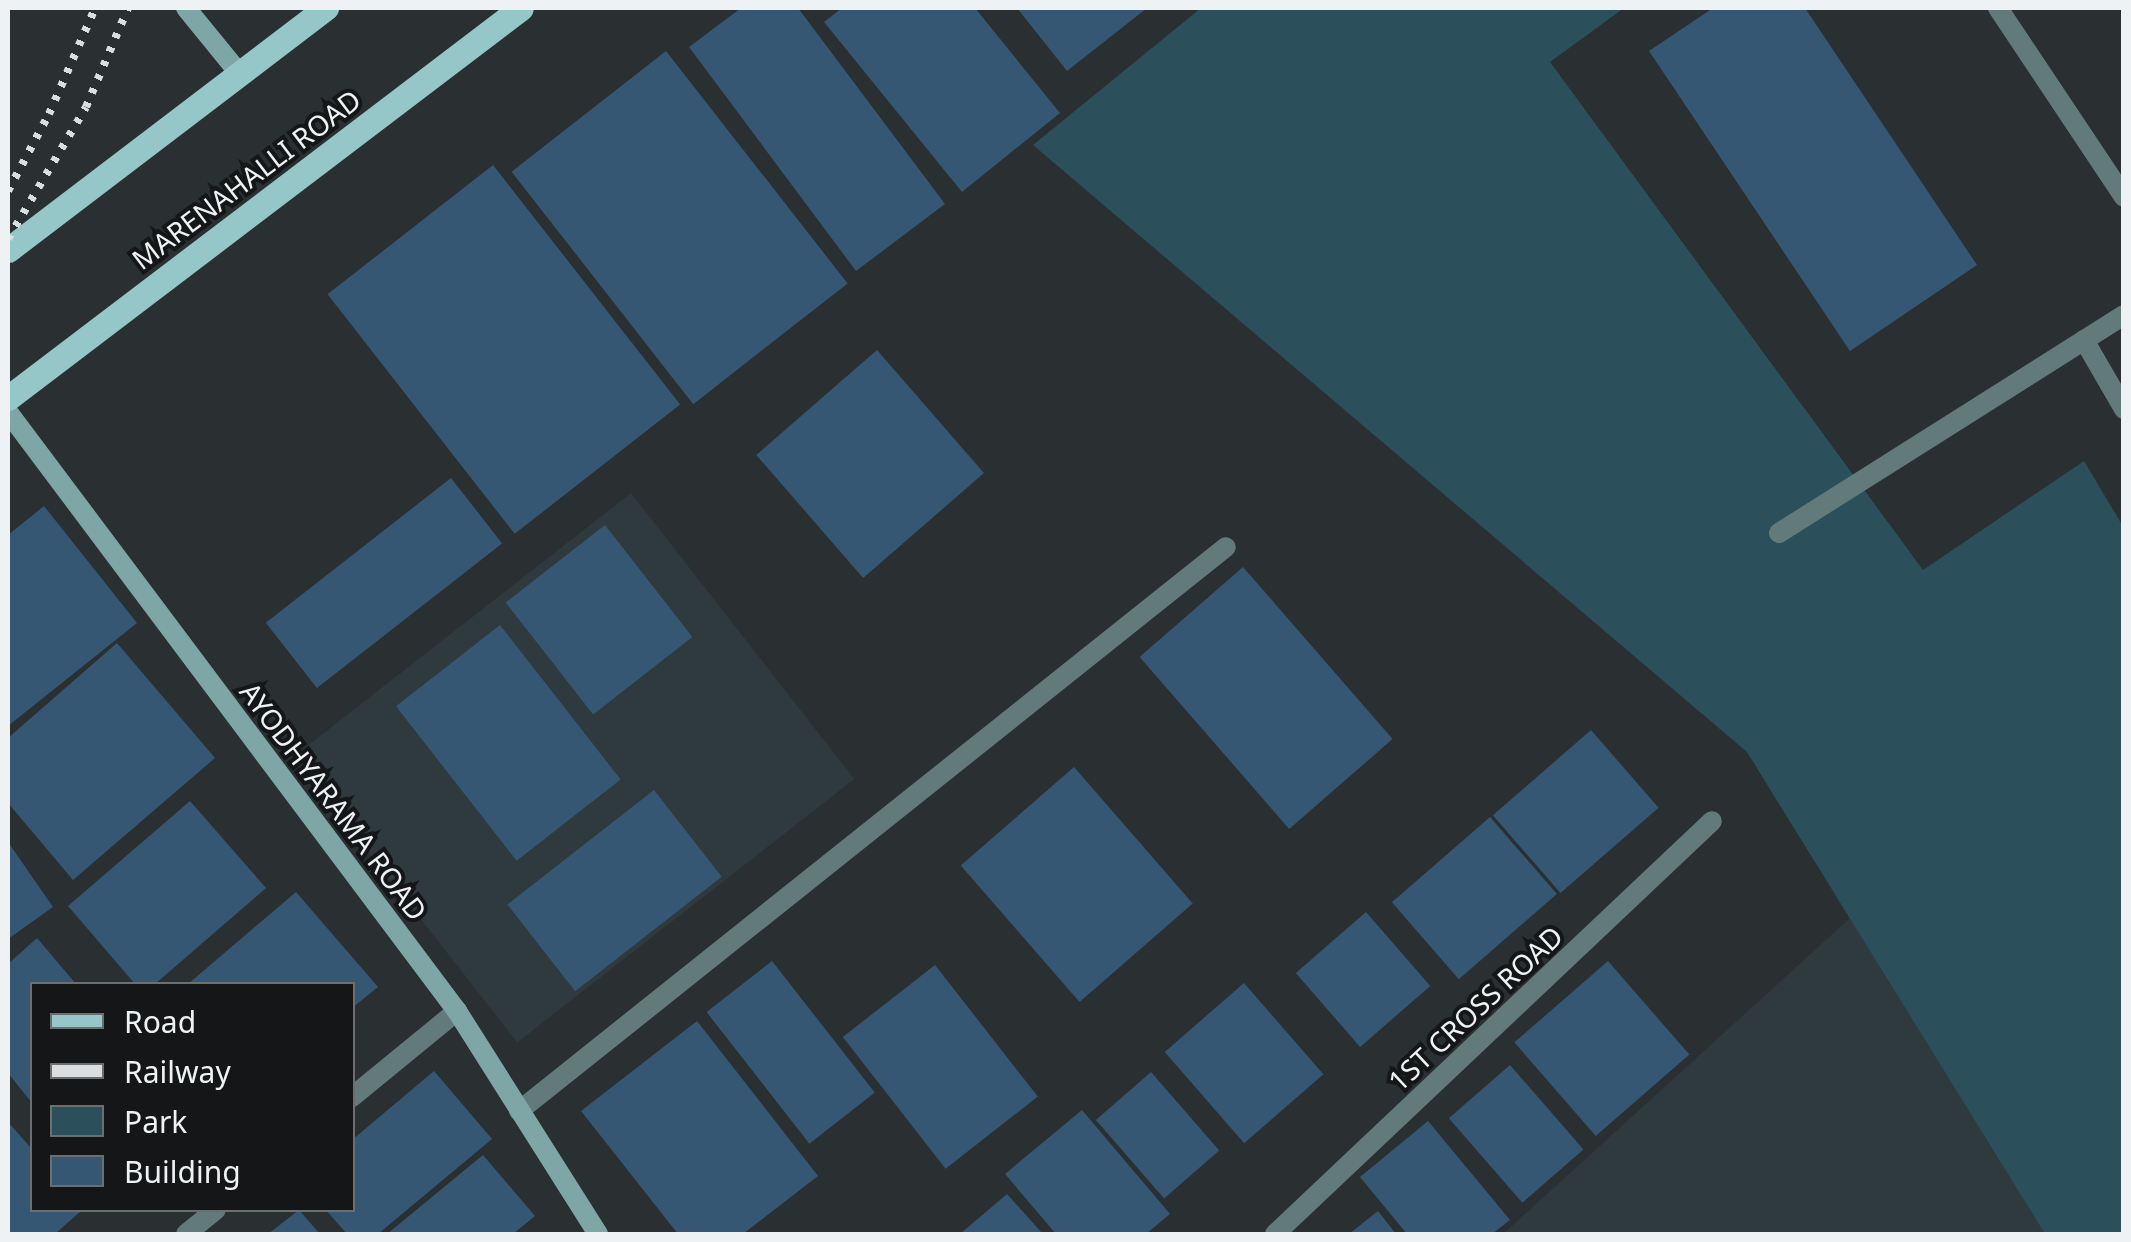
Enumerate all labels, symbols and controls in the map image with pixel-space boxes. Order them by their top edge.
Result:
street label: MARENAHALLI ROAD [125,82,367,276]
street label: AYODHYARAMA ROAD [233,675,435,927]
street label: 1ST CROSS ROAD [1381,919,1569,1097]
legend [30,982,355,1212]
text: Road [124,1001,196,1042]
text: Railway [124,1051,231,1092]
text: Park [124,1101,187,1142]
text: Building [124,1151,241,1192]

